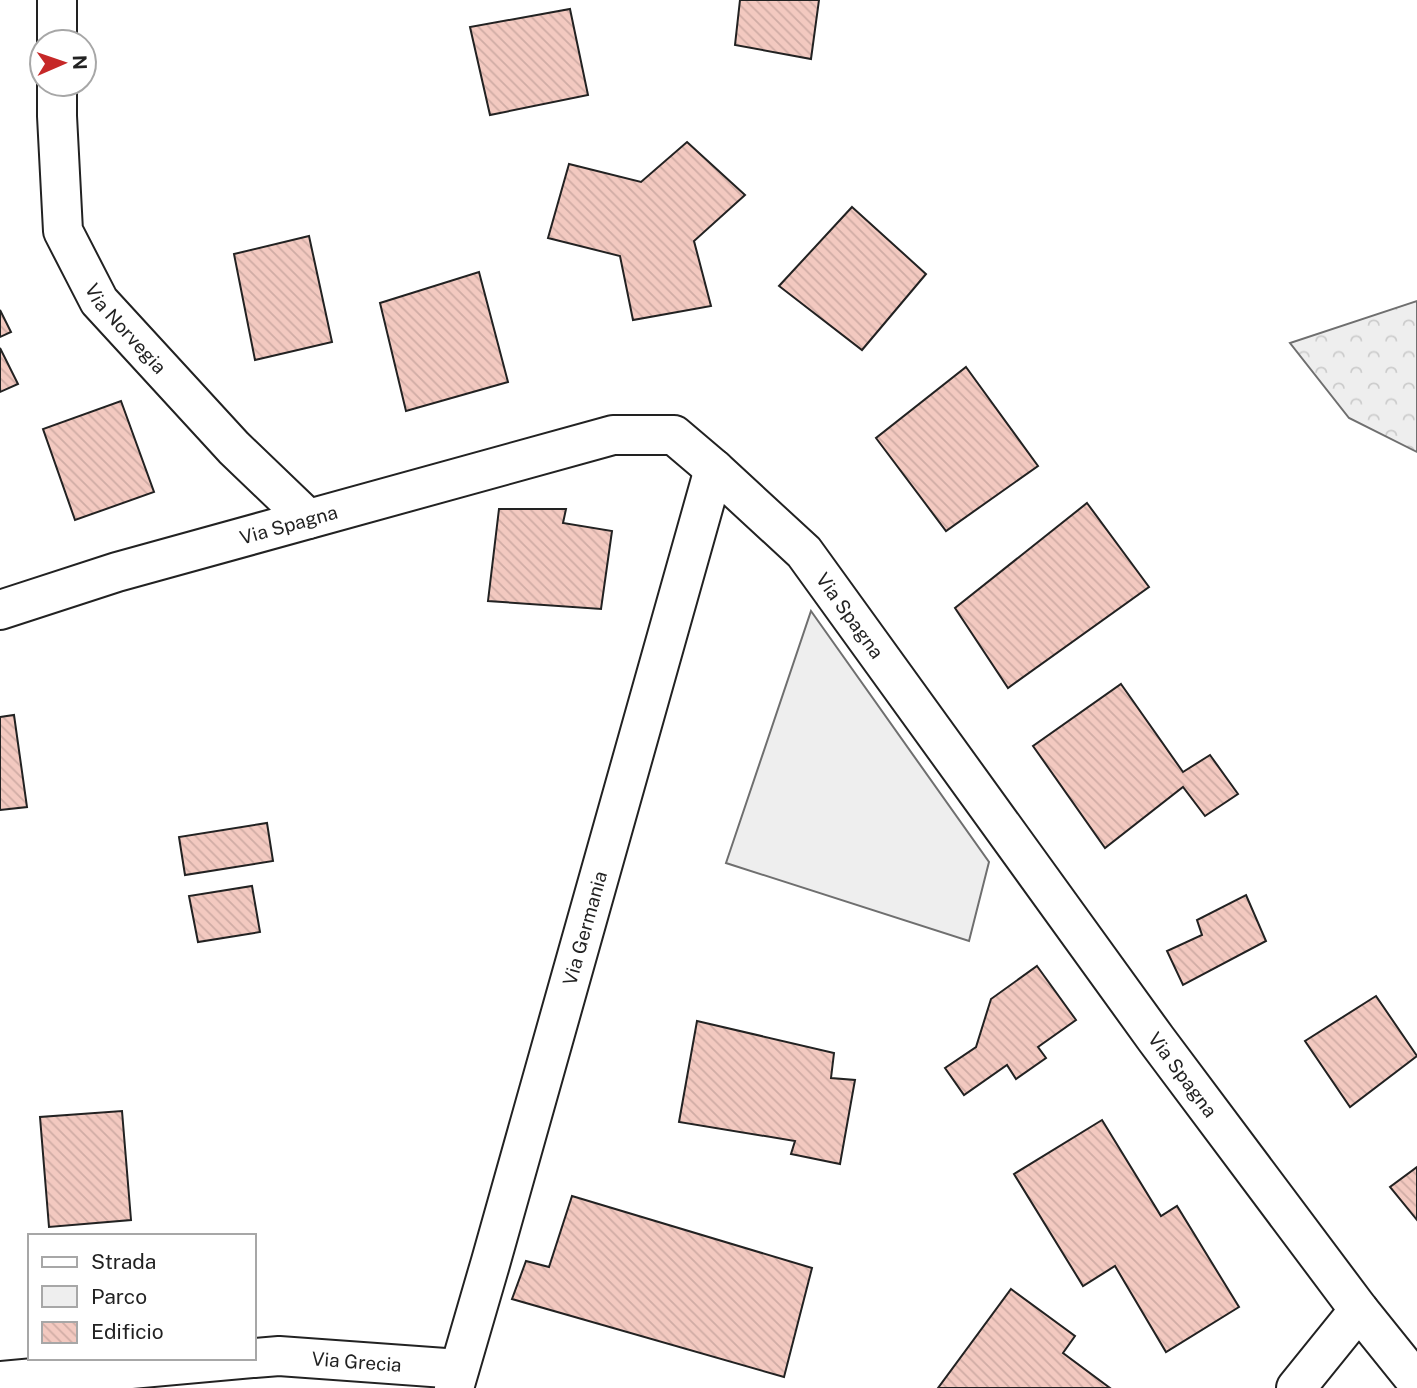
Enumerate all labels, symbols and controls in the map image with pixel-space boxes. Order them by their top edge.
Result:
north arrow [28,28,98,98]
text: N [69,55,91,70]
street label: Via Norvegia [81,280,171,378]
street label: Via Spagna [237,501,340,549]
street label: Via Spagna [812,568,888,663]
street label: Via Germania [558,869,611,988]
street label: Via Spagna [1144,1028,1222,1121]
legend [28,1234,256,1360]
text: Strada [91,1249,156,1274]
text: Parco [91,1284,147,1309]
text: Edificio [91,1319,164,1344]
street label: Via Grecia [311,1347,402,1376]

